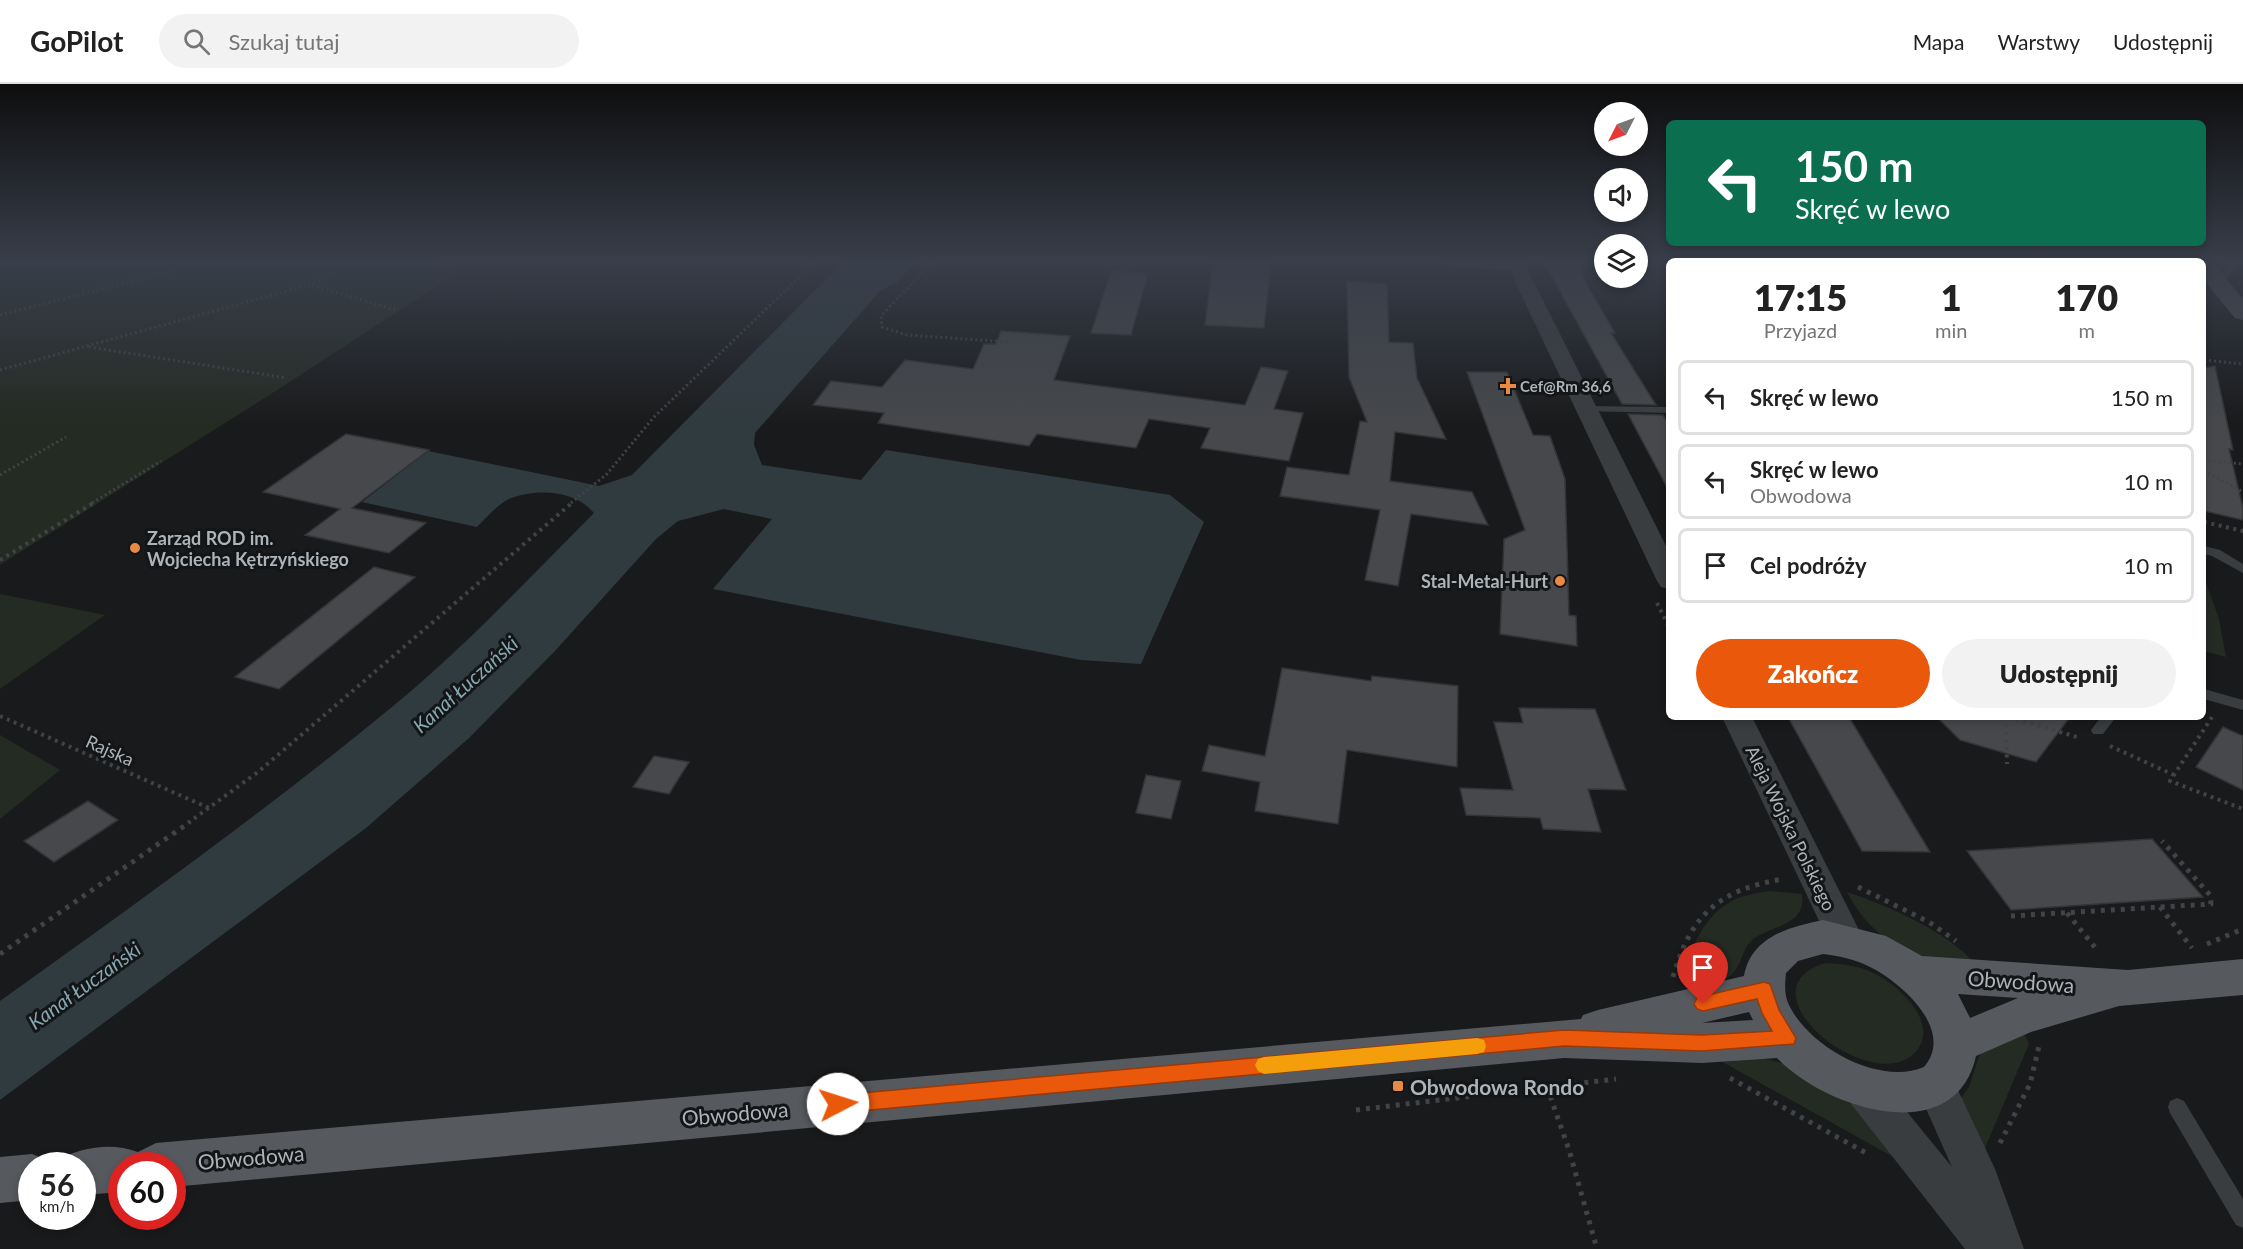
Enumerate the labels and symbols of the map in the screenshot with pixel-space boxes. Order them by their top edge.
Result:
north arrow [1594,102,1648,156]
place label: Cef@Rm 36,6 [1520,377,1611,395]
marker: Cef@Rm 36,6 [1501,379,1515,393]
place label: Zarząd ROD im. Wojciecha Kętrzyńskiego [147,527,349,570]
marker: Zarząd ROD im. Wojciecha Kętrzyńskiego [128,541,142,555]
place label: Stal-Metal-Hurt [1421,570,1548,592]
marker: Stal-Metal-Hurt [1553,574,1567,588]
water label: Kanał Łuczański [408,630,523,737]
street label: Rajska [83,730,137,770]
street label: Aleja Wojska Polskiego [1741,742,1841,914]
water label: Kanał Łuczański [23,936,145,1034]
pin [1677,942,1728,1004]
street label: Obwodowa [1967,965,2075,997]
position arrow [806,1072,870,1136]
place label: Obwodowa Rondo [1410,1074,1584,1099]
marker: Obwodowa Rondo [1391,1079,1405,1093]
street label: Obwodowa [681,1096,789,1130]
street label: Obwodowa [197,1140,305,1174]
speed limit sign: 60 [108,1152,186,1230]

